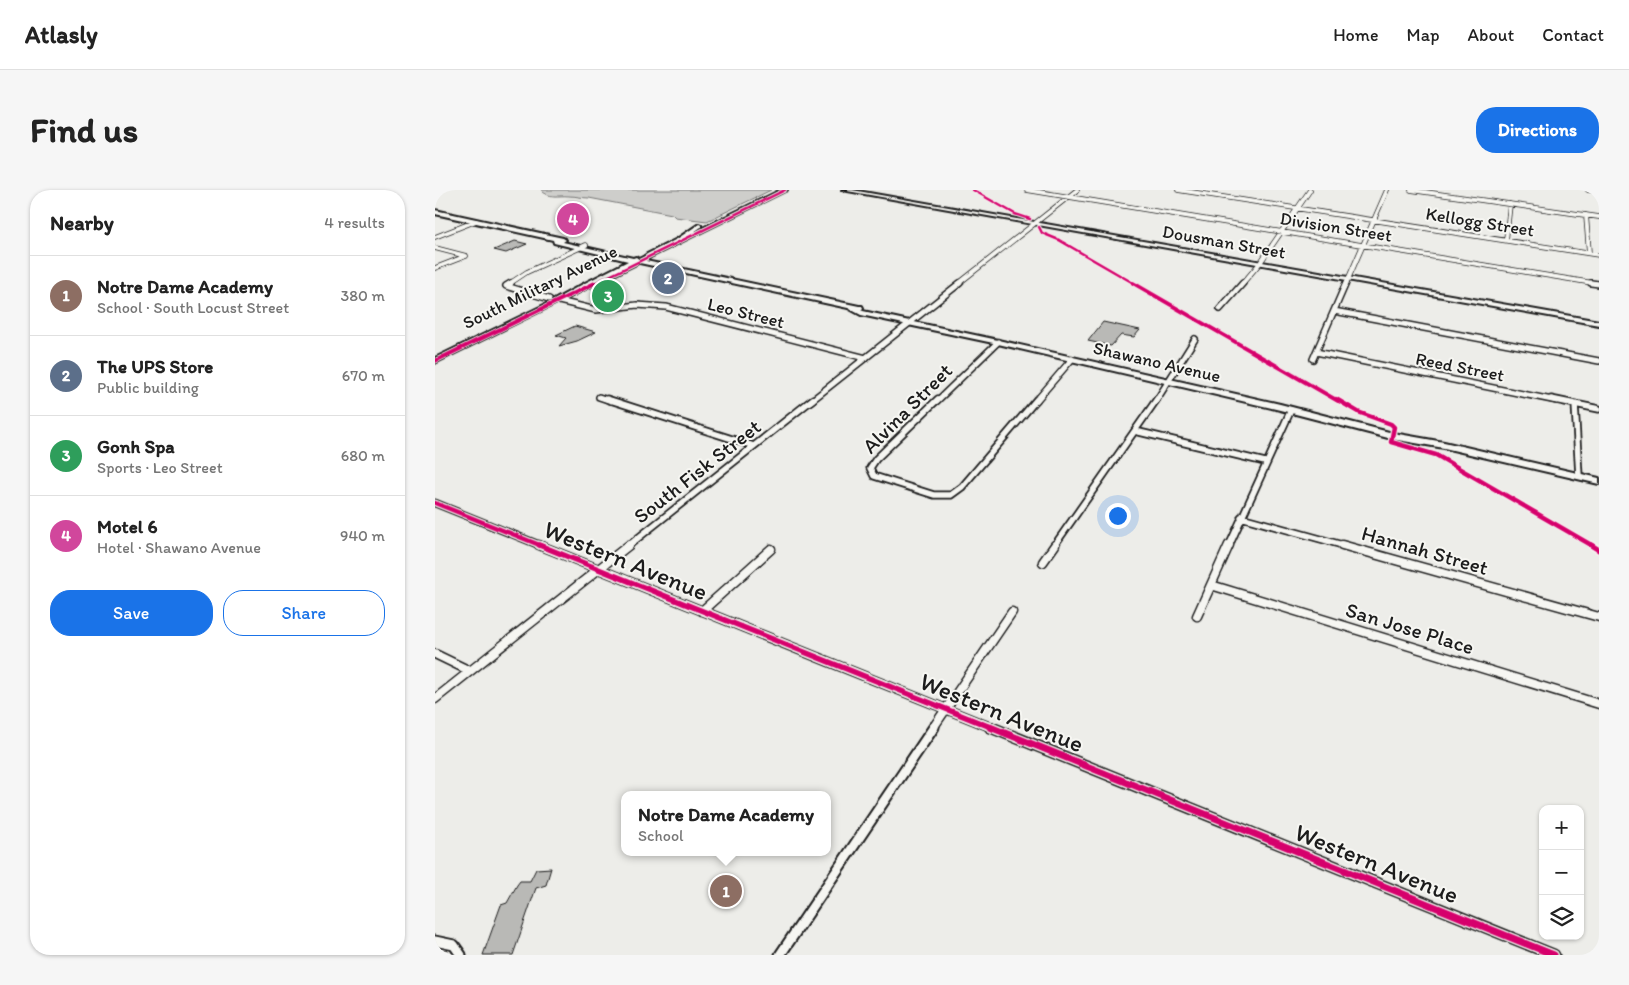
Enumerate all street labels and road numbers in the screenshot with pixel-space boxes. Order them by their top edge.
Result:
street label: Kellogg Street [1424,203,1536,241]
street label: Division Street [1278,207,1394,247]
street label: Dousman Street [1161,220,1288,264]
street label: South Military Avenue [459,240,621,334]
street label: Leo Street [705,293,787,333]
street label: Shawano Avenue [1091,337,1223,387]
street label: Reed Street [1414,348,1506,386]
street label: Alvina Street [857,358,957,458]
street label: South Fisk Street [628,414,766,528]
street label: Western Avenue [540,514,712,606]
street label: Hannah Street [1359,520,1491,580]
street label: San Jose Place [1343,597,1477,659]
street label: Western Avenue [916,666,1088,758]
street label: Western Avenue [1291,817,1463,909]

